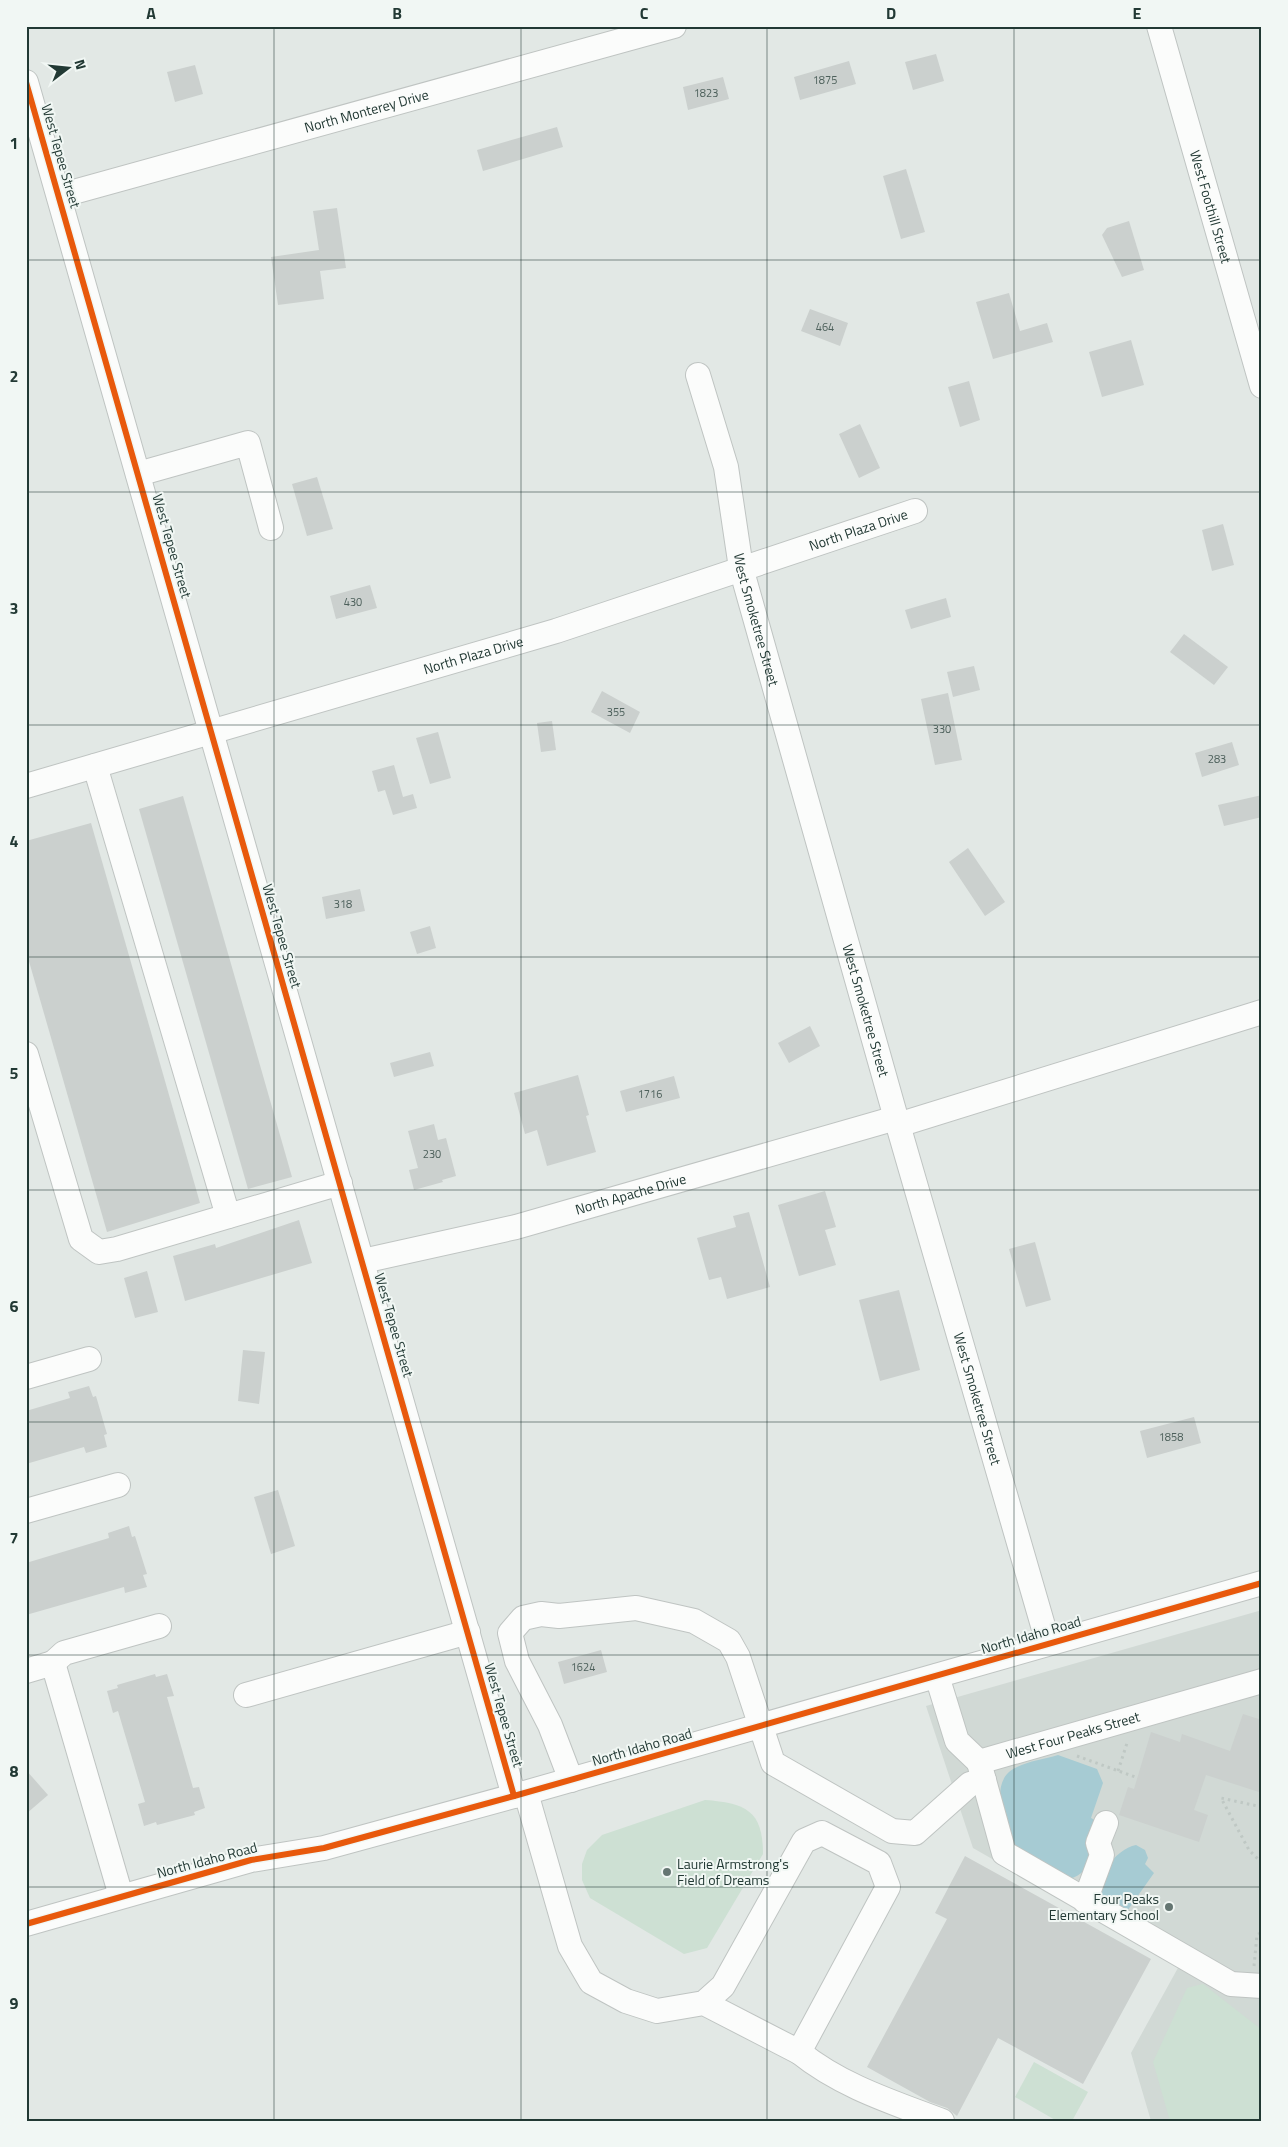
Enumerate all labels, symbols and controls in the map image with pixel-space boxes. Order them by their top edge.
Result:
text: A [146,1,156,25]
text: B [392,1,402,25]
text: C [640,1,649,25]
text: D [886,1,896,25]
text: E [1133,1,1142,25]
north arrow [42,42,92,92]
text: N [70,57,92,72]
house number: 1875 [813,72,837,88]
street label: North Monterey Drive [302,83,431,138]
house number: 1823 [694,85,718,101]
street label: West Tepee Street [37,101,86,211]
text: 1 [10,131,18,155]
street label: West Foothill Street [1185,148,1237,266]
house number: 464 [816,319,834,335]
text: 2 [10,364,18,388]
street label: West Tepee Street [148,491,197,601]
street label: North Plaza Drive [806,503,910,556]
street label: West Smoketree Street [729,552,785,688]
house number: 430 [344,594,362,610]
text: 3 [10,596,18,620]
street label: North Plaza Drive [421,630,525,679]
house number: 355 [607,704,625,720]
house number: 330 [933,721,951,737]
house number: 283 [1208,751,1226,767]
text: 4 [10,829,19,853]
street label: West Tepee Street [258,881,307,991]
house number: 318 [334,896,352,912]
street label: West Smoketree Street [837,942,895,1079]
text: 5 [10,1061,19,1085]
house number: 1716 [638,1086,662,1102]
house number: 230 [423,1146,441,1162]
street label: North Apache Drive [573,1168,688,1220]
street label: West Tepee Street [370,1270,419,1380]
text: 6 [10,1294,19,1318]
street label: West Smoketree Street [949,1330,1007,1467]
house number: 1858 [1159,1429,1183,1445]
text: 7 [10,1526,18,1550]
street label: North Idaho Road [978,1610,1083,1659]
house number: 1624 [571,1659,595,1675]
street label: West Tepee Street [480,1660,529,1770]
street label: West Four Peaks Street [1003,1706,1142,1764]
street label: North Idaho Road [589,1722,694,1771]
text: 8 [10,1759,19,1783]
street label: North Idaho Road [154,1836,259,1883]
place label: Laurie Armstrong's Field of Dreams [677,1853,789,1890]
marker: Laurie Armstrong's Field of Dreams [661,1866,673,1878]
place label: Four Peaks Elementary School [1049,1888,1159,1925]
marker: Four Peaks Elementary School [1163,1901,1175,1913]
text: 9 [10,1991,19,2015]

